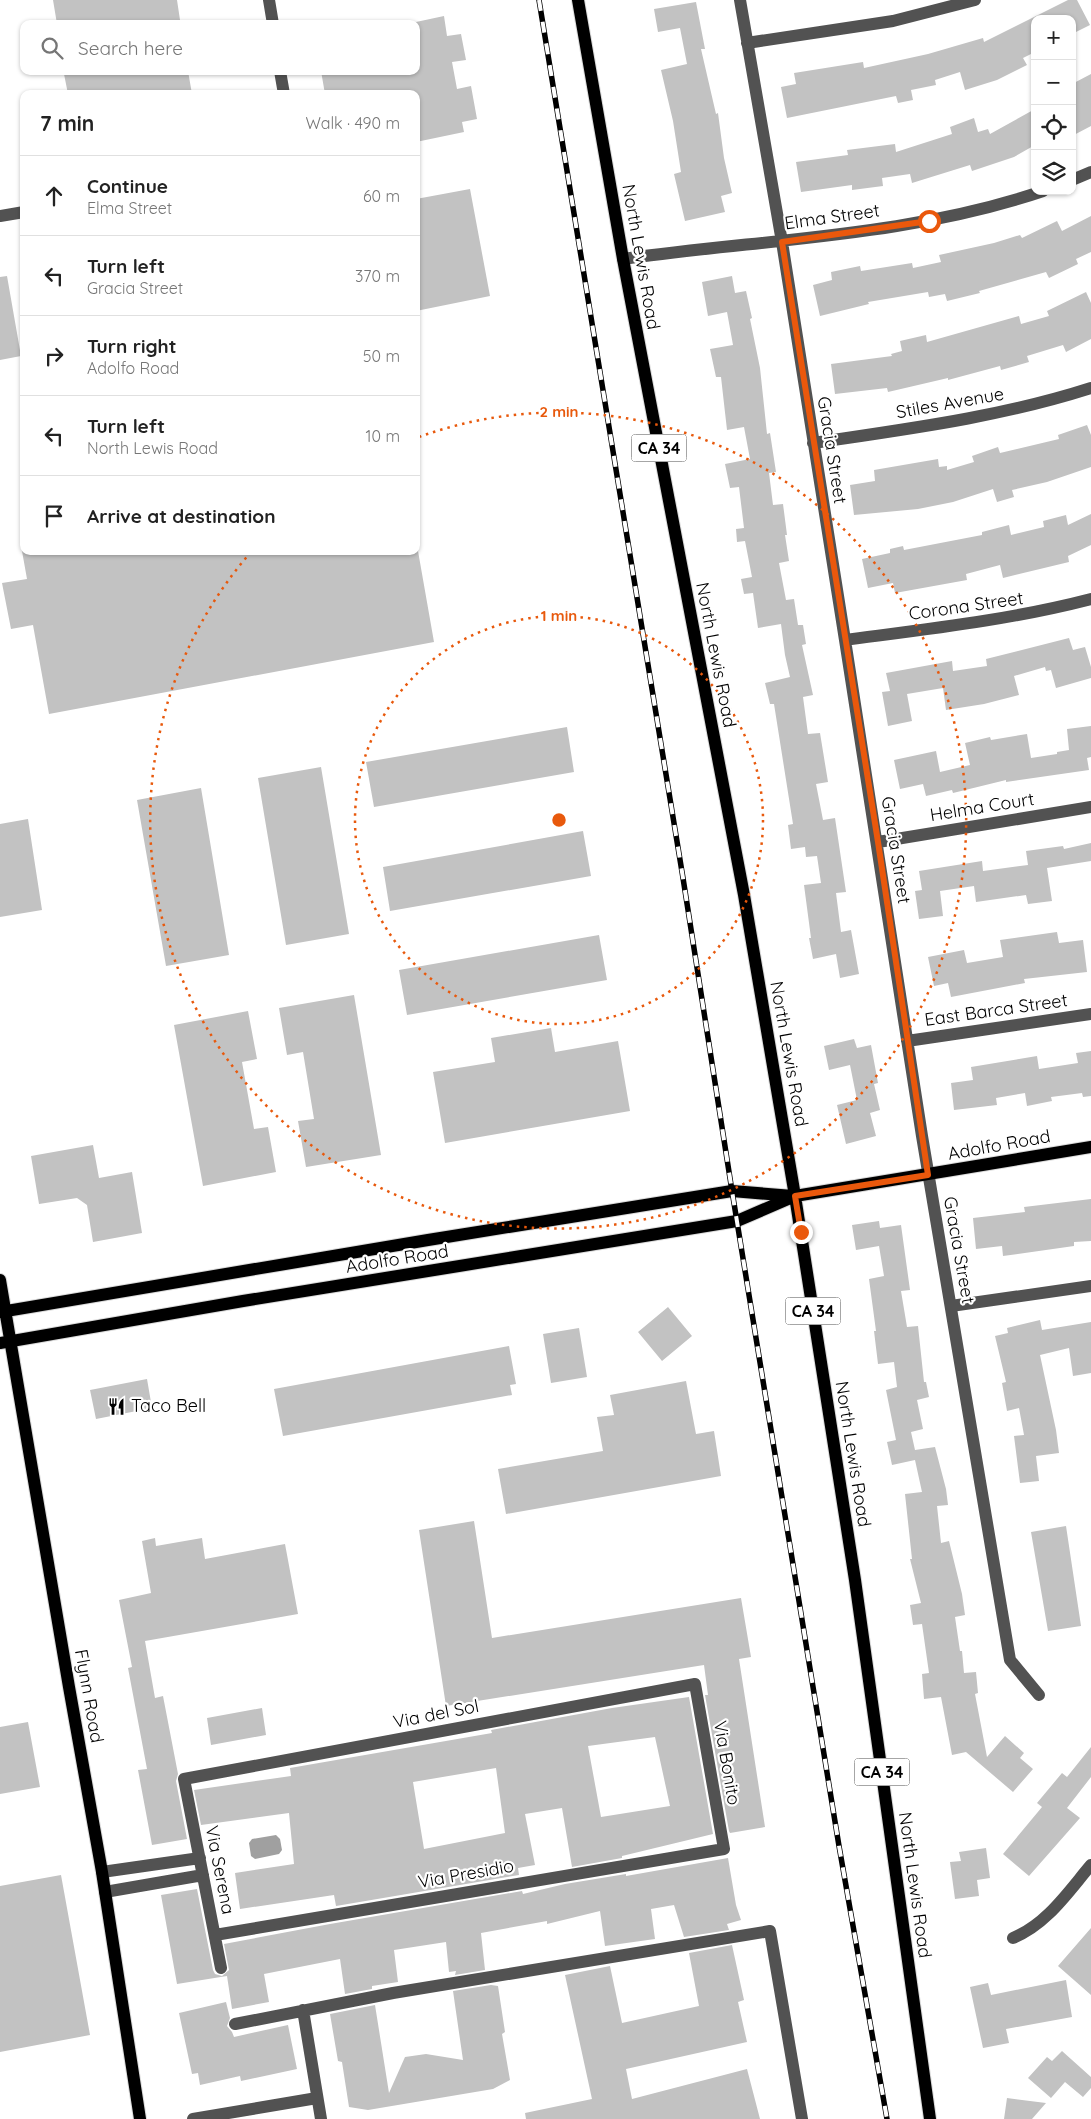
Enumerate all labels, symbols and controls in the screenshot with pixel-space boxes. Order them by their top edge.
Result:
map controls [1031,15,1076,195]
button: + [1031,15,1076,60]
search box [20,20,420,75]
icon: search [38,34,66,62]
text: Search here [78,36,183,60]
button: − [1031,60,1076,105]
button: locate [1031,105,1076,150]
text: 7 min [40,110,94,136]
text: Walk · 490 m [305,113,400,133]
button: layers [1031,150,1076,195]
text: Continue [87,174,168,198]
icon: ahead [40,182,68,210]
street label: North Lewis Road [617,182,666,331]
text: 60 m [363,186,400,206]
text: Elma Street [87,198,172,218]
street label: Elma Street [783,198,881,235]
route start [918,210,941,233]
text: Turn left [87,254,165,278]
icon: left [40,262,68,290]
text: 370 m [355,266,400,286]
text: Gracia Street [87,278,183,298]
text: Turn right [87,334,176,358]
icon: right [40,342,68,370]
text: 50 m [363,346,400,366]
text: Adolfo Road [87,358,179,378]
street label: Stiles Avenue [894,382,1006,423]
street label: Gracia Street [813,395,852,505]
text: 2 min [539,402,579,421]
text: Turn left [87,414,165,438]
icon: left [40,422,68,450]
text: 10 m [366,426,400,446]
road number: CA 34 [632,434,686,462]
text: North Lewis Road [87,438,218,458]
icon: arrive [40,502,68,530]
text: Arrive at destination [87,504,276,528]
street label: North Lewis Road [691,580,742,729]
street label: Corona Street [907,586,1025,625]
text: 1 min [541,606,577,625]
street label: Helma Court [928,787,1036,826]
street label: Gracia Street [877,795,916,905]
centre of rings [550,811,568,829]
street label: North Lewis Road [765,979,814,1128]
street label: East Barca Street [923,988,1069,1031]
street label: Adolfo Road [946,1124,1052,1165]
street label: Gracia Street [939,1195,980,1305]
route end [790,1221,813,1244]
street label: Adolfo Road [344,1239,450,1278]
road number: CA 34 [786,1298,840,1324]
street label: North Lewis Road [831,1379,876,1528]
place label: Taco Bell [131,1394,206,1417]
restaurant icon: Taco Bell [107,1396,127,1416]
street label: Flynn Road [70,1647,109,1745]
street label: Via del Sol [391,1694,481,1733]
street label: Via Bonito [709,1719,746,1807]
road number: CA 34 [854,1758,910,1785]
street label: North Lewis Road [894,1810,937,1959]
street label: Via Serena [201,1824,240,1916]
street label: Via Presidio [416,1854,516,1893]

